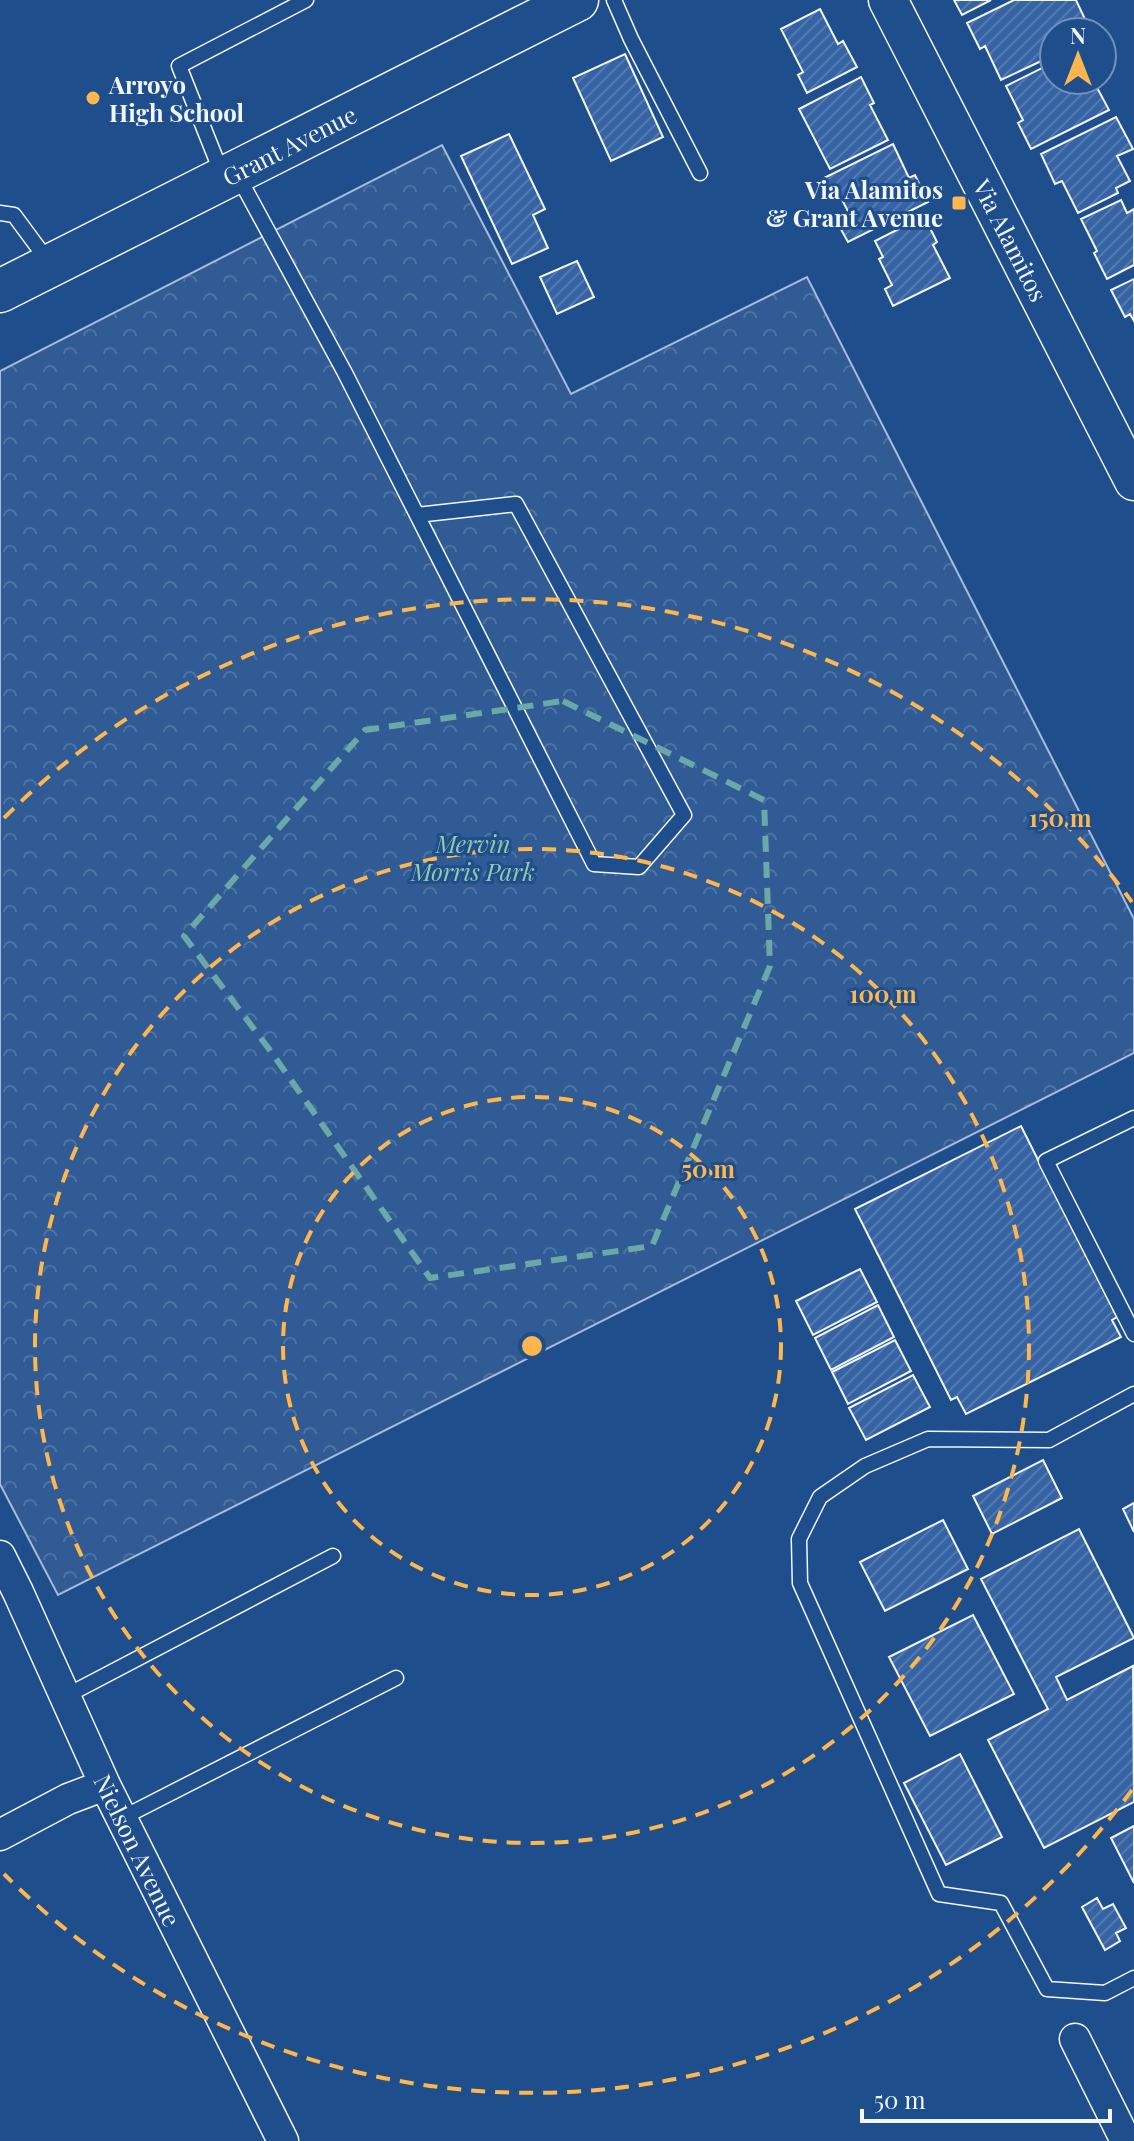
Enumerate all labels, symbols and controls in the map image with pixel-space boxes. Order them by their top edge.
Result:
north arrow [1038,16,1118,96]
text: N [1070,20,1086,50]
place label: Arroyo High School [108,68,245,128]
marker: Arroyo High School [84,89,102,107]
street label: Grant Avenue [217,98,361,192]
place label: Via Alamitos & Grant Avenue [766,173,943,233]
street label: Via Alamitos [966,173,1055,307]
marker: Via Alamitos & Grant Avenue [950,194,968,212]
text: 150 m [1029,801,1092,833]
park label: Mervin Morris Park [410,827,535,887]
text: 100 m [849,977,917,1009]
text: 50 m [681,1152,735,1184]
centre of rings [518,1332,546,1360]
street label: Nielson Avenue [87,1769,189,1931]
scale bar [862,2073,1110,2123]
text: 50 m [874,2083,926,2115]

